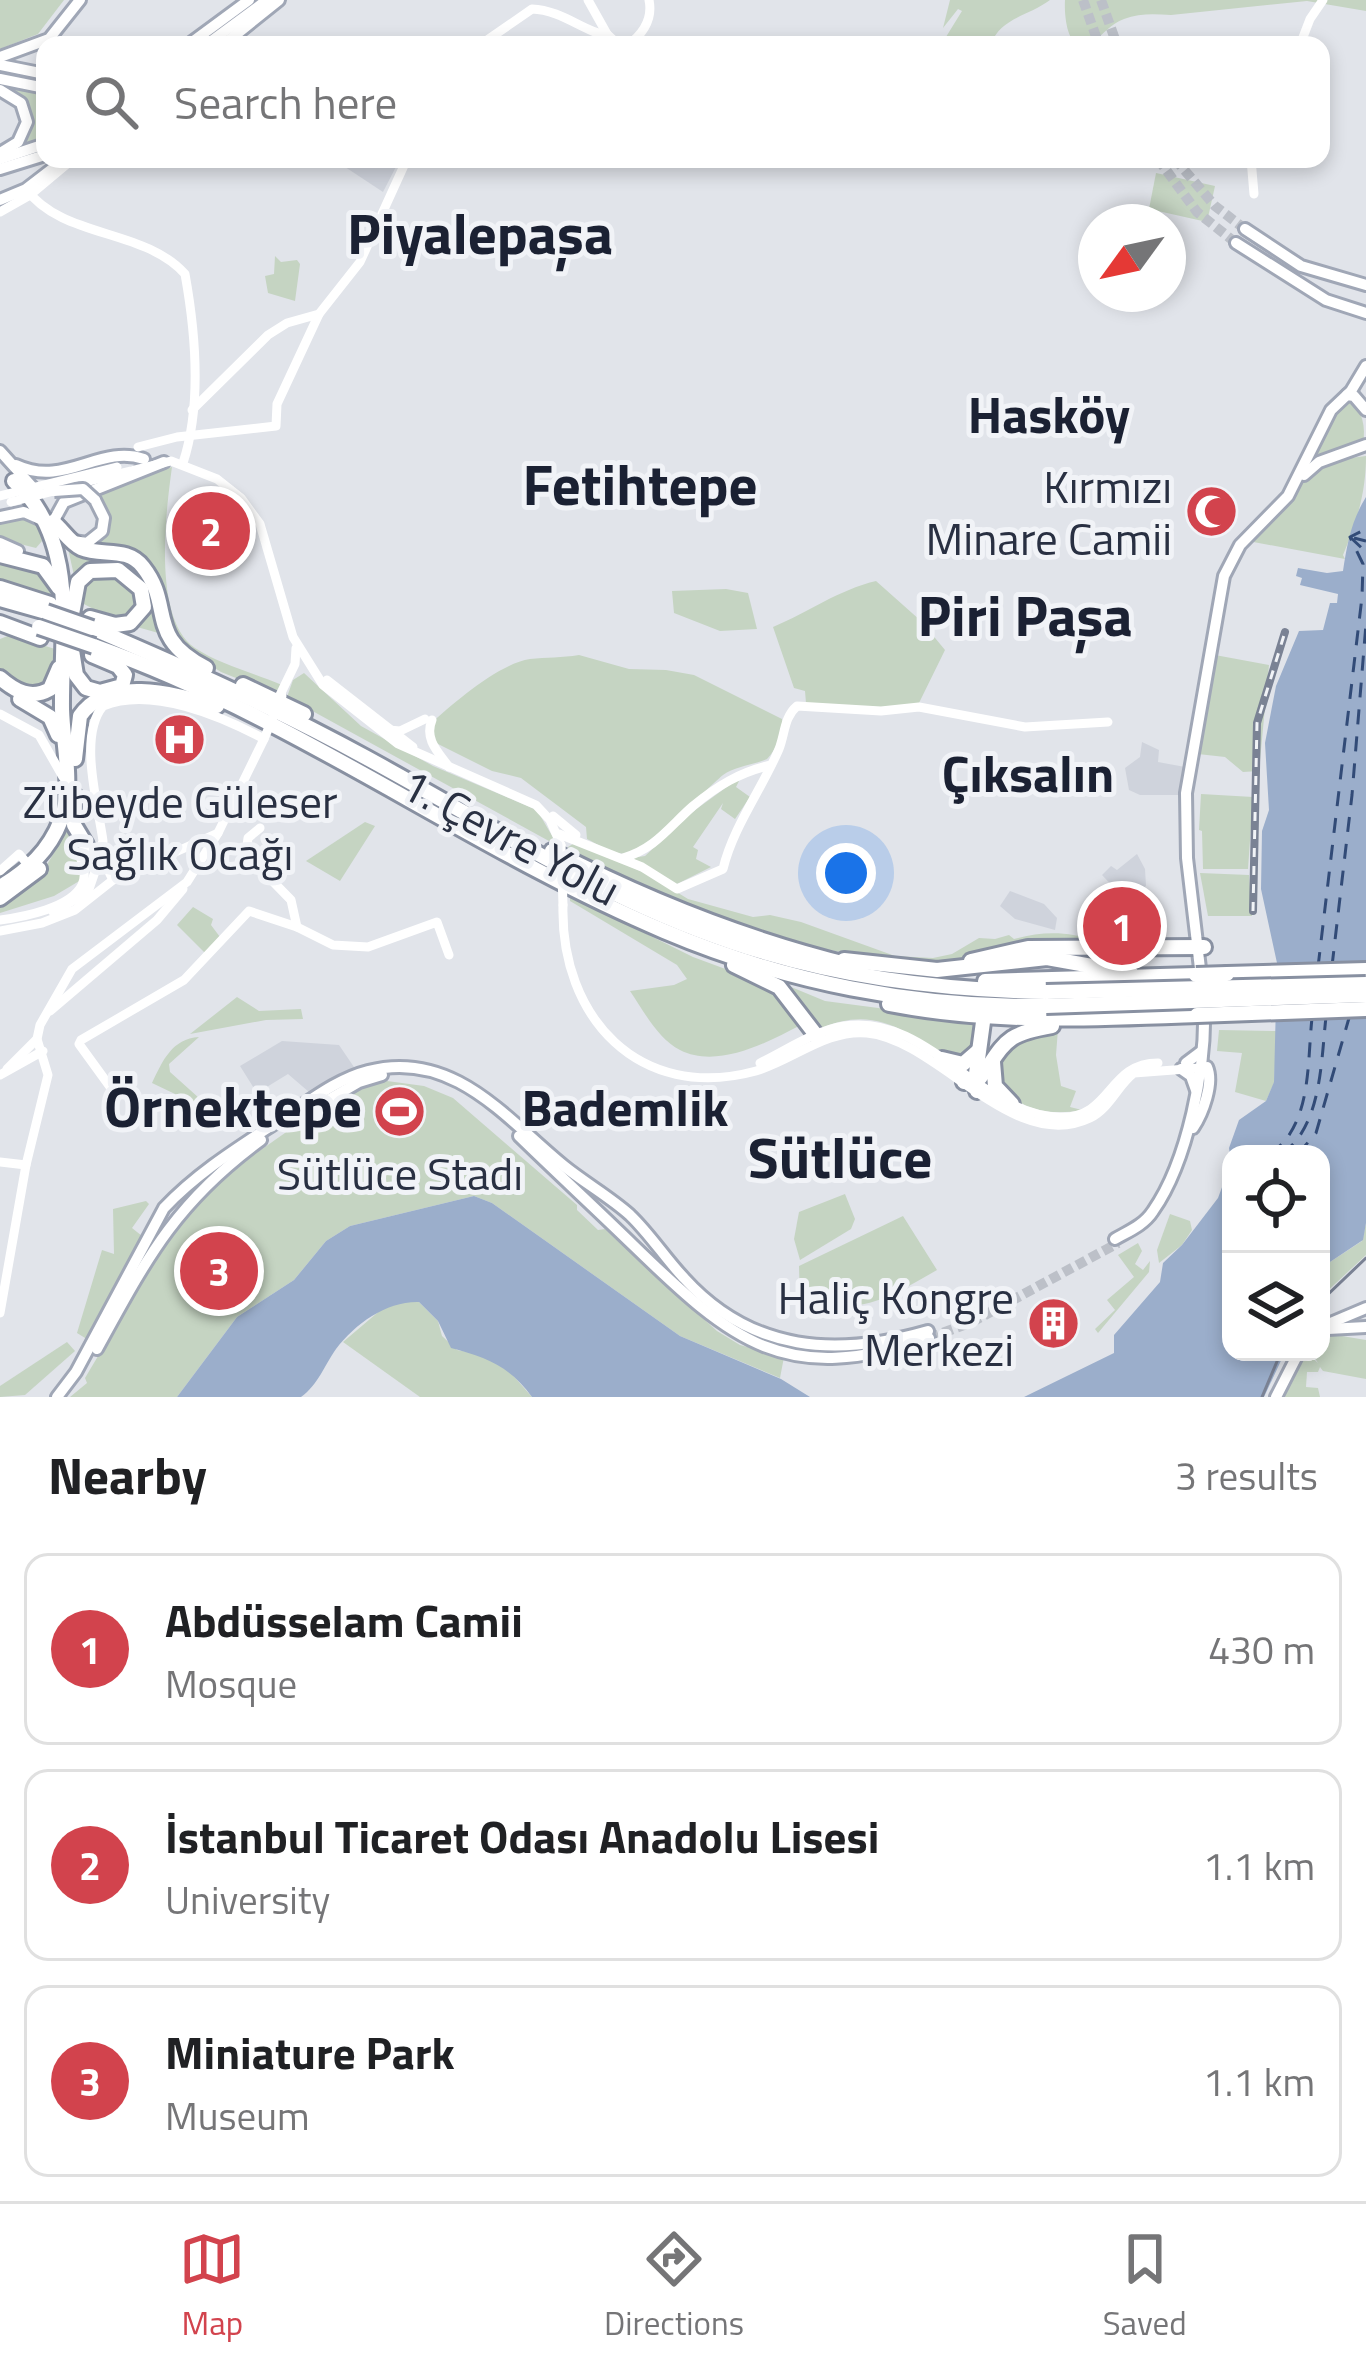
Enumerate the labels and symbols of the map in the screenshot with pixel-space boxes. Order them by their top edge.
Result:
district label: Piyalepaşa [347,189,613,276]
north arrow [1078,204,1186,312]
district label: Hasköy [968,375,1130,453]
district label: Fetihtepe [522,440,758,527]
place label: Kırmızı Minare Camii [926,452,1172,572]
mosque icon: Kırmızı Minare Camii [1183,484,1239,540]
pin: 2 [172,486,250,576]
district label: Piri Paşa [917,571,1133,658]
hospital icon: Zübeyde Güleser Sağlık Ocağı [152,712,208,768]
district label: Çıksalın [942,734,1114,812]
street label: 1. Çevre Yolu [389,750,633,922]
place label: Zübeyde Güleser Sağlık Ocağı [22,767,338,887]
your location [816,843,876,903]
pin: 1 [1083,881,1161,971]
district label: Örnektepe [104,1062,362,1149]
district label: Bademlik [521,1068,729,1146]
sports icon: Sütlüce Stadı [372,1084,428,1140]
district label: Sütlüce [748,1113,932,1200]
place label: Sütlüce Stadı [277,1139,523,1207]
pin: 3 [180,1226,258,1316]
place label: Haliç Kongre Merkezi [777,1263,1014,1383]
building icon: Haliç Kongre Merkezi [1025,1295,1081,1351]

